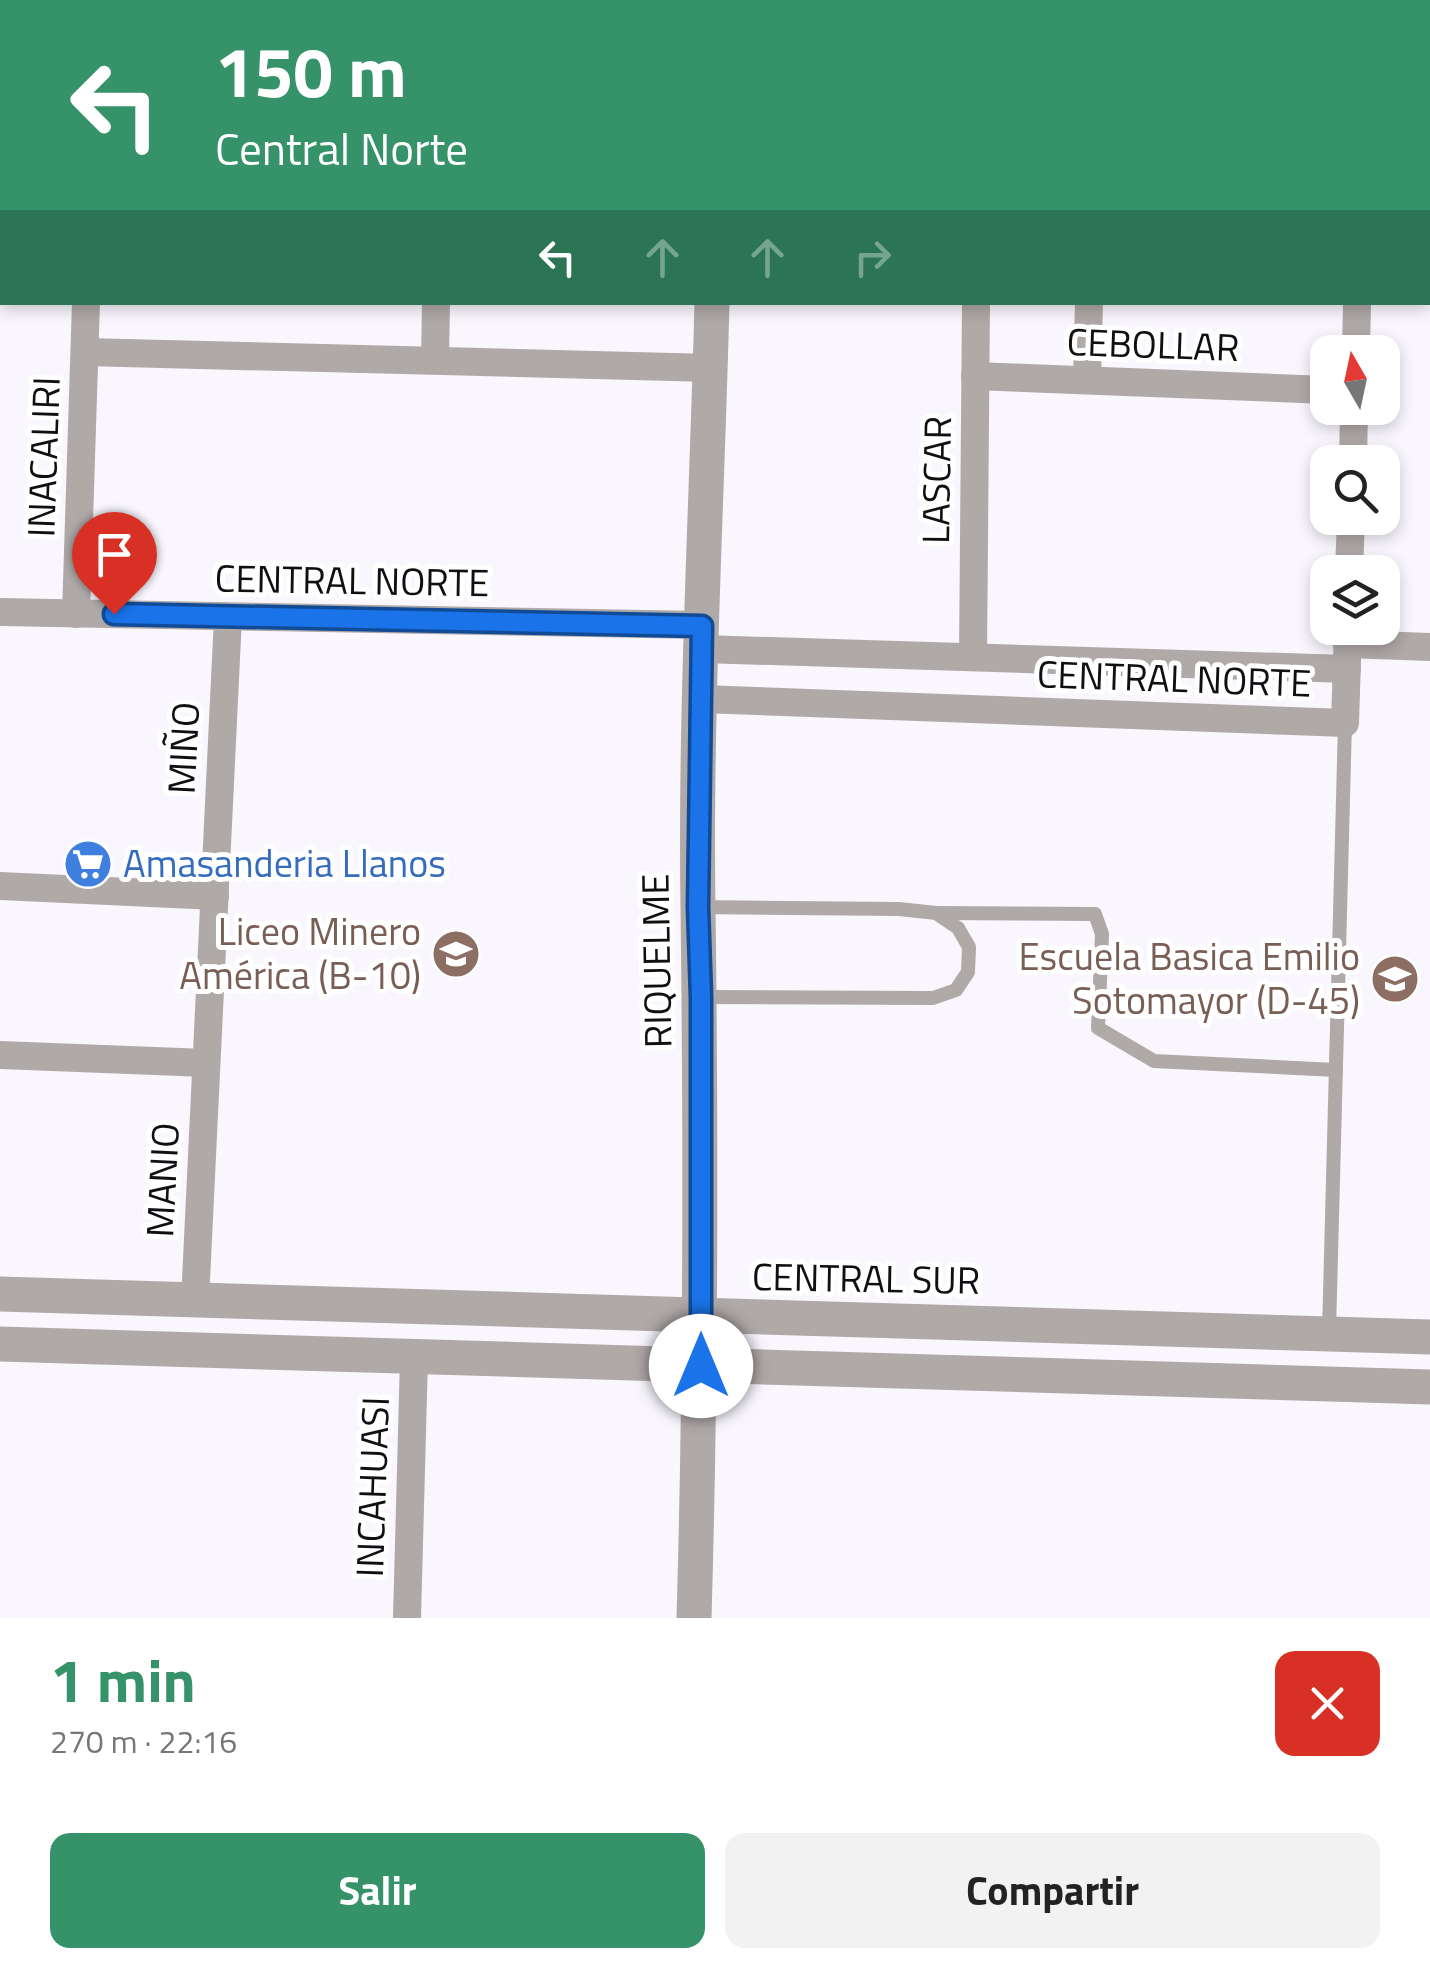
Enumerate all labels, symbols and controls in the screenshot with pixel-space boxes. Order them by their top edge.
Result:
text: 150 m [215,18,407,124]
icon: left [50,40,180,170]
text: Central Norte [215,114,468,182]
icon: left [530,230,585,285]
icon: ahead [635,230,690,285]
icon: ahead [740,230,795,285]
icon: right [845,230,900,285]
street label: CEBOLLAR [1066,312,1240,376]
north arrow [1310,335,1400,425]
map controls [1310,335,1400,645]
street label: INACALIRI [11,376,75,538]
street label: LASCAR [906,416,966,544]
button: search [1310,445,1400,535]
pin [72,512,157,615]
icon: arrive [87,527,142,582]
street label: CENTRAL NORTE [214,549,490,611]
button: layers [1310,555,1400,645]
street label: CENTRAL NORTE [1036,644,1312,712]
street label: MIÑO [152,700,214,795]
place label: Amasanderia Llanos [123,834,446,892]
supermarket icon: Amasanderia Llanos [62,838,114,890]
street label: RIQUELME [625,873,687,1049]
place label: Liceo Minero América (B-10) [179,902,421,1004]
place label: Escuela Basica Emilio Sotomayor (D-45) [1019,927,1360,1029]
school or university icon: Liceo Minero América (B-10) [430,928,482,980]
school or university icon: Escuela Basica Emilio Sotomayor (D-45) [1369,953,1421,1005]
street label: MANIO [130,1121,194,1239]
street label: CENTRAL SUR [751,1247,981,1309]
position arrow [649,1314,753,1418]
street label: INCAHUASI [340,1396,404,1578]
text: 1 min [50,1634,196,1725]
button: close [1275,1651,1380,1756]
text: 270 m · 22:16 [50,1717,237,1765]
button: Salir [50,1833,705,1948]
button: Compartir [725,1833,1380,1948]

